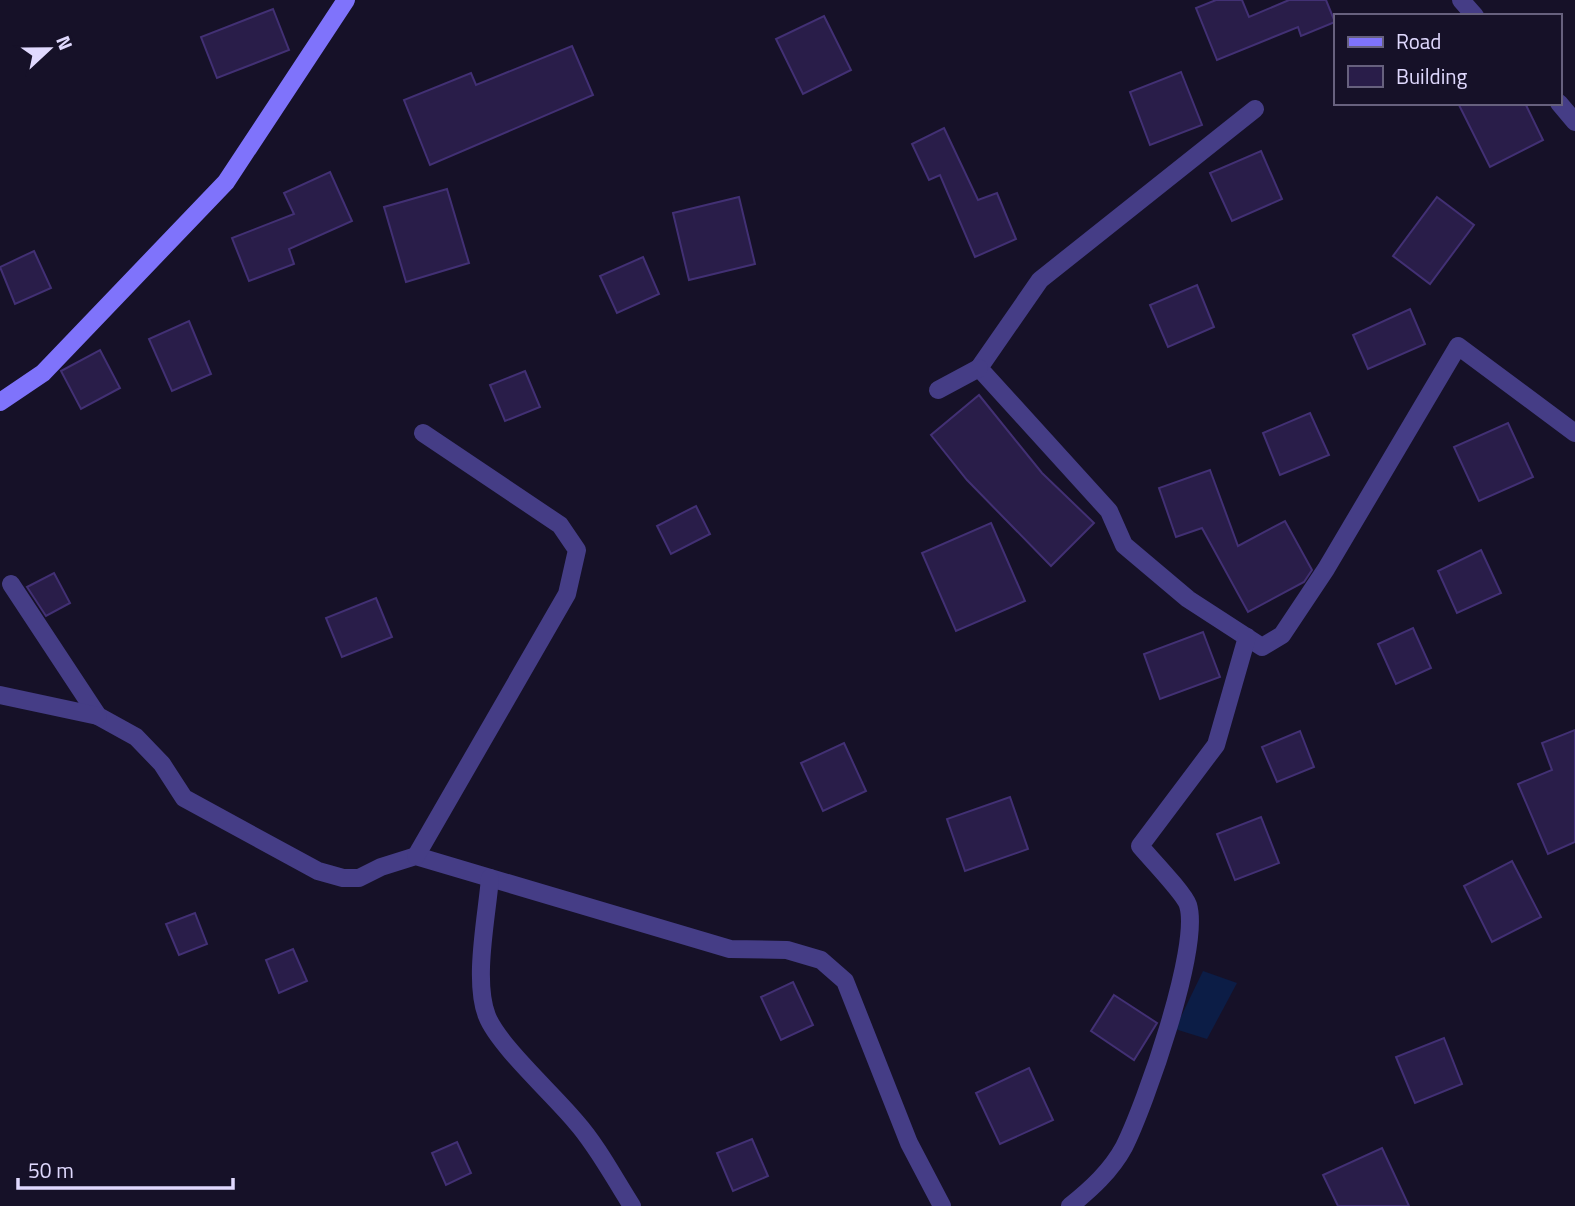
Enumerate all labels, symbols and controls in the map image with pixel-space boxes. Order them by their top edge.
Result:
north arrow [14,14,84,84]
legend [1334,14,1561,105]
text: Road [1396,25,1441,57]
text: N [49,31,81,54]
text: Building [1396,60,1468,92]
scale bar [18,1146,233,1190]
text: 50 m [28,1154,74,1186]

